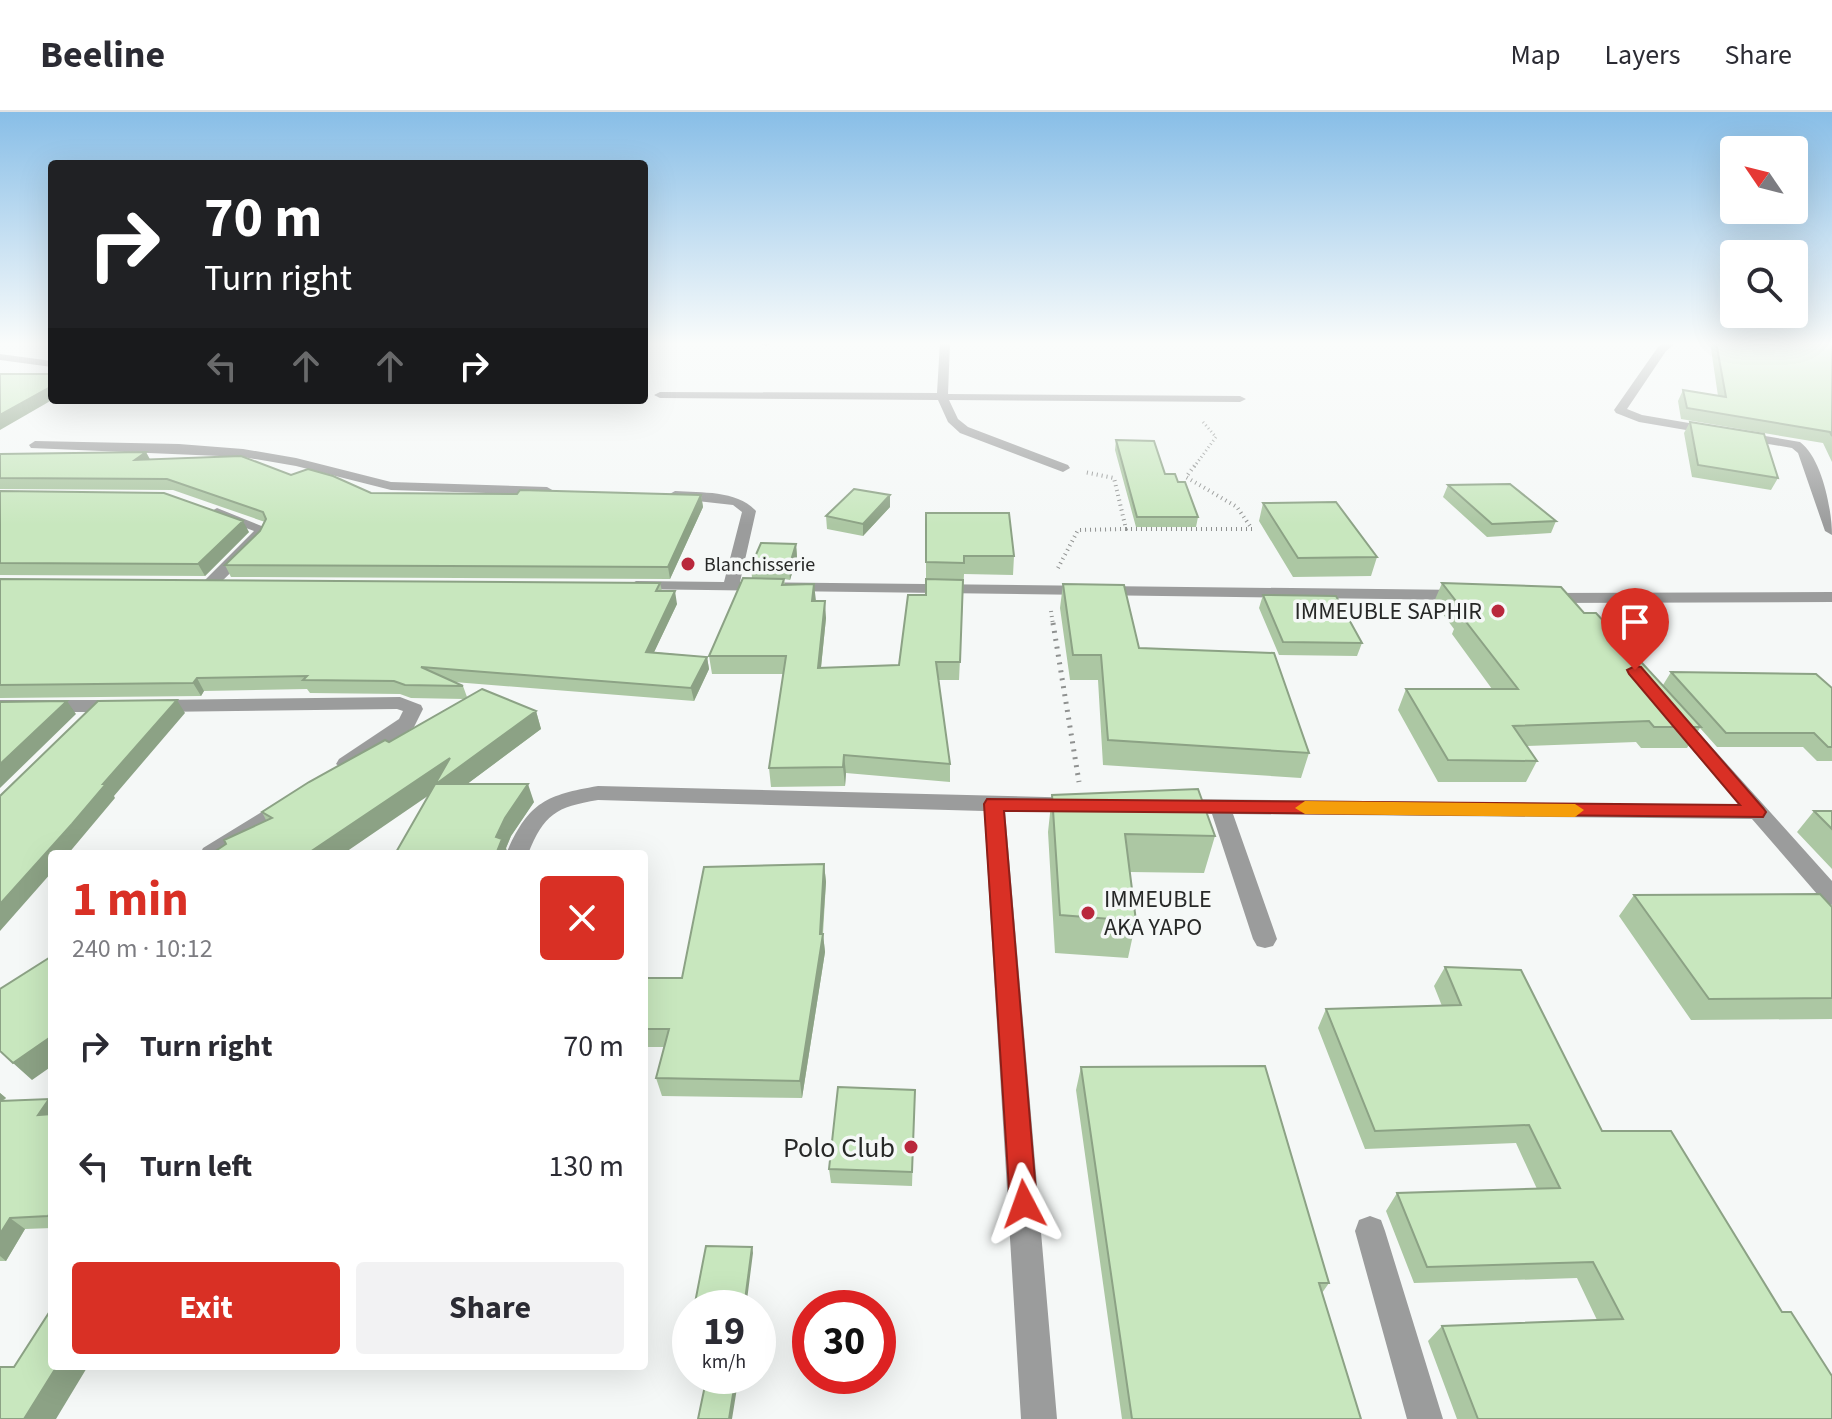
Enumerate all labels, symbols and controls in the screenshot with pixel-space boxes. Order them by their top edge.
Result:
text: Beeline [40,28,165,82]
text: Map [1510,35,1560,75]
text: Layers [1604,35,1680,75]
text: Share [1724,35,1792,75]
north arrow [1720,136,1808,224]
map controls [1720,136,1808,328]
text: 70 m [204,179,322,258]
icon: right [72,192,176,296]
button: search [1720,240,1808,328]
text: Turn right [204,253,352,304]
icon: left [200,344,244,388]
icon: ahead [284,344,328,388]
icon: ahead [368,344,412,388]
icon: right [452,344,496,388]
place label: Blanchisserie [704,551,815,579]
marker: Blanchisserie [679,555,697,573]
pin [1601,588,1669,670]
place label: IMMEUBLE SAPHIR [1294,594,1482,629]
icon: arrive [1613,600,1657,644]
marker: IMMEUBLE SAPHIR [1489,602,1507,620]
text: 1 min [72,866,189,934]
button: close [540,876,624,960]
place label: IMMEUBLE AKA YAPO [1104,882,1212,945]
marker: IMMEUBLE AKA YAPO [1079,904,1097,922]
text: 240 m · 10:12 [72,930,213,967]
icon: right [72,1024,116,1068]
text: Turn right [140,1025,272,1068]
text: 70 m [563,1025,624,1068]
place label: Polo Club [783,1128,895,1168]
marker: Polo Club [902,1138,920,1156]
icon: left [72,1144,116,1188]
text: Turn left [140,1145,252,1188]
text: 130 m [548,1145,624,1188]
position arrow [982,1162,1066,1246]
button: Exit [72,1262,340,1354]
button: Share [356,1262,624,1354]
speed limit sign: 30 [792,1290,896,1394]
text: 19 [703,1303,745,1360]
text: km/h [702,1348,746,1376]

